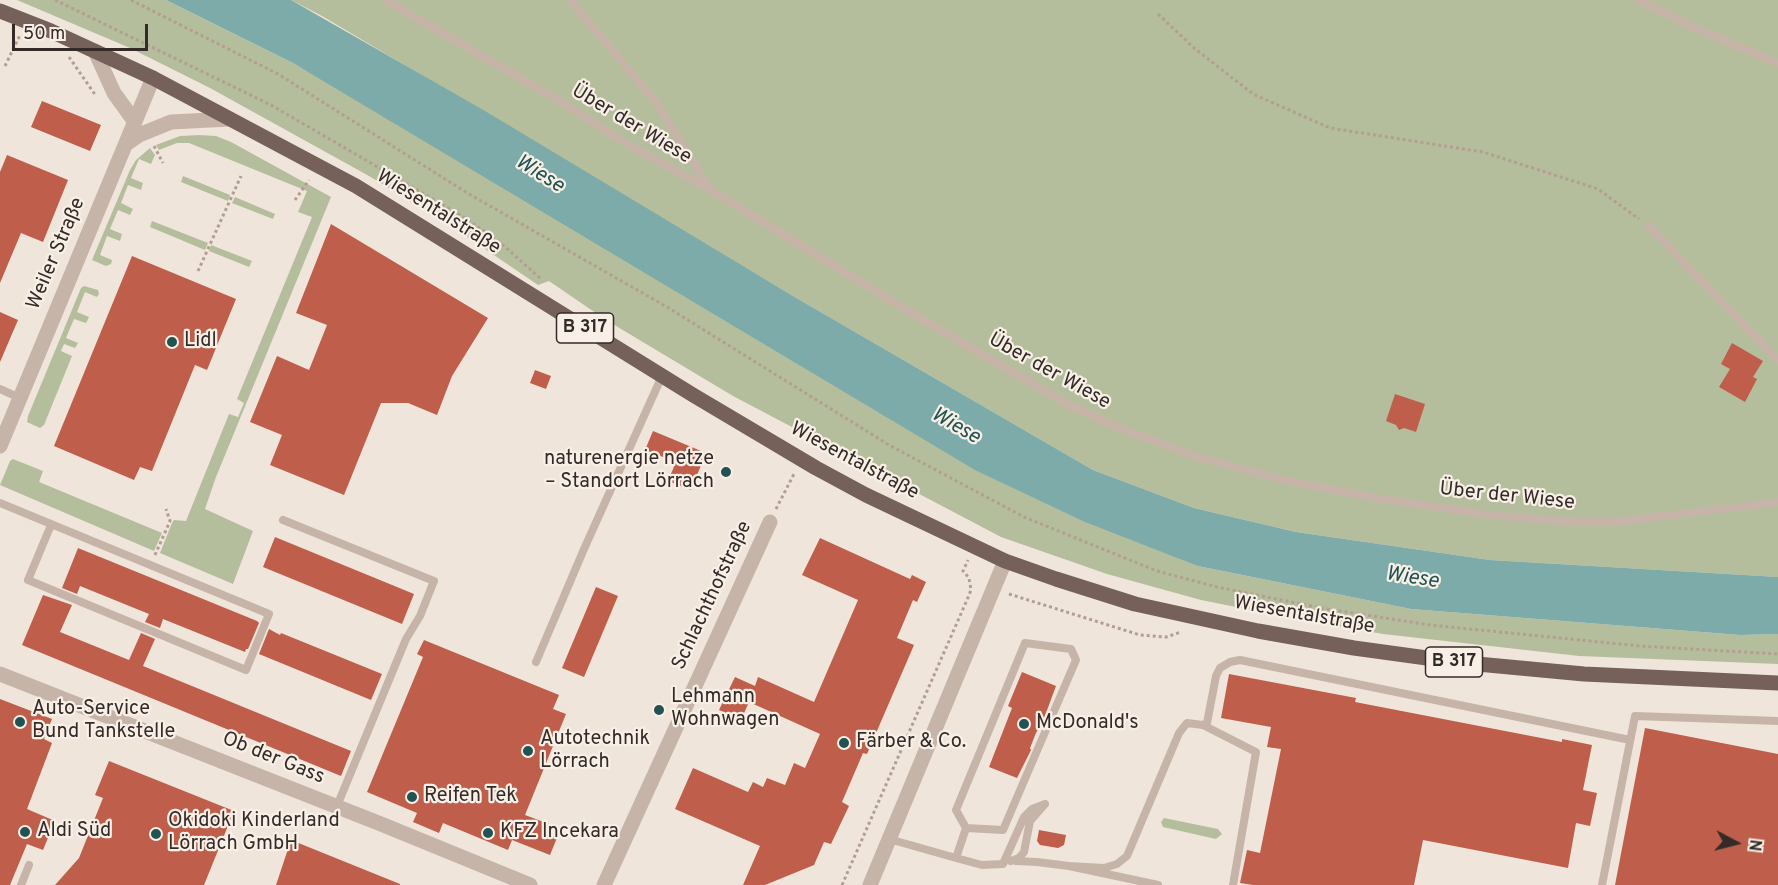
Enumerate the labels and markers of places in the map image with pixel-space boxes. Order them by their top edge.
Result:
place label: Lidl [184,330,217,354]
marker: Lidl [165,335,179,349]
place label: naturenergie netze – Standort Lörrach [544,448,714,495]
marker: naturenergie netze – Standort Lörrach [719,465,733,479]
place label: Lehmann Wohnwagen [671,686,779,733]
place label: Auto-Service Bund Tankstelle [32,698,175,745]
marker: Lehmann Wohnwagen [652,703,666,717]
place label: McDonald's [1036,712,1139,736]
marker: Auto-Service Bund Tankstelle [13,715,27,729]
marker: McDonald's [1017,717,1031,731]
place label: Autotechnik Lörrach [540,728,650,775]
place label: Färber & Co. [856,731,966,755]
marker: Färber & Co. [837,736,851,750]
marker: Autotechnik Lörrach [521,744,535,758]
place label: Reifen Tek [424,785,517,809]
marker: Reifen Tek [405,790,419,804]
place label: Okidoki Kinderland Lörrach GmbH [168,810,340,857]
place label: Aldi Süd [37,820,111,844]
place label: KFZ Incekara [500,821,619,845]
marker: Aldi Süd [18,825,32,839]
marker: KFZ Incekara [481,826,495,840]
marker: Okidoki Kinderland Lörrach GmbH [149,827,163,841]

